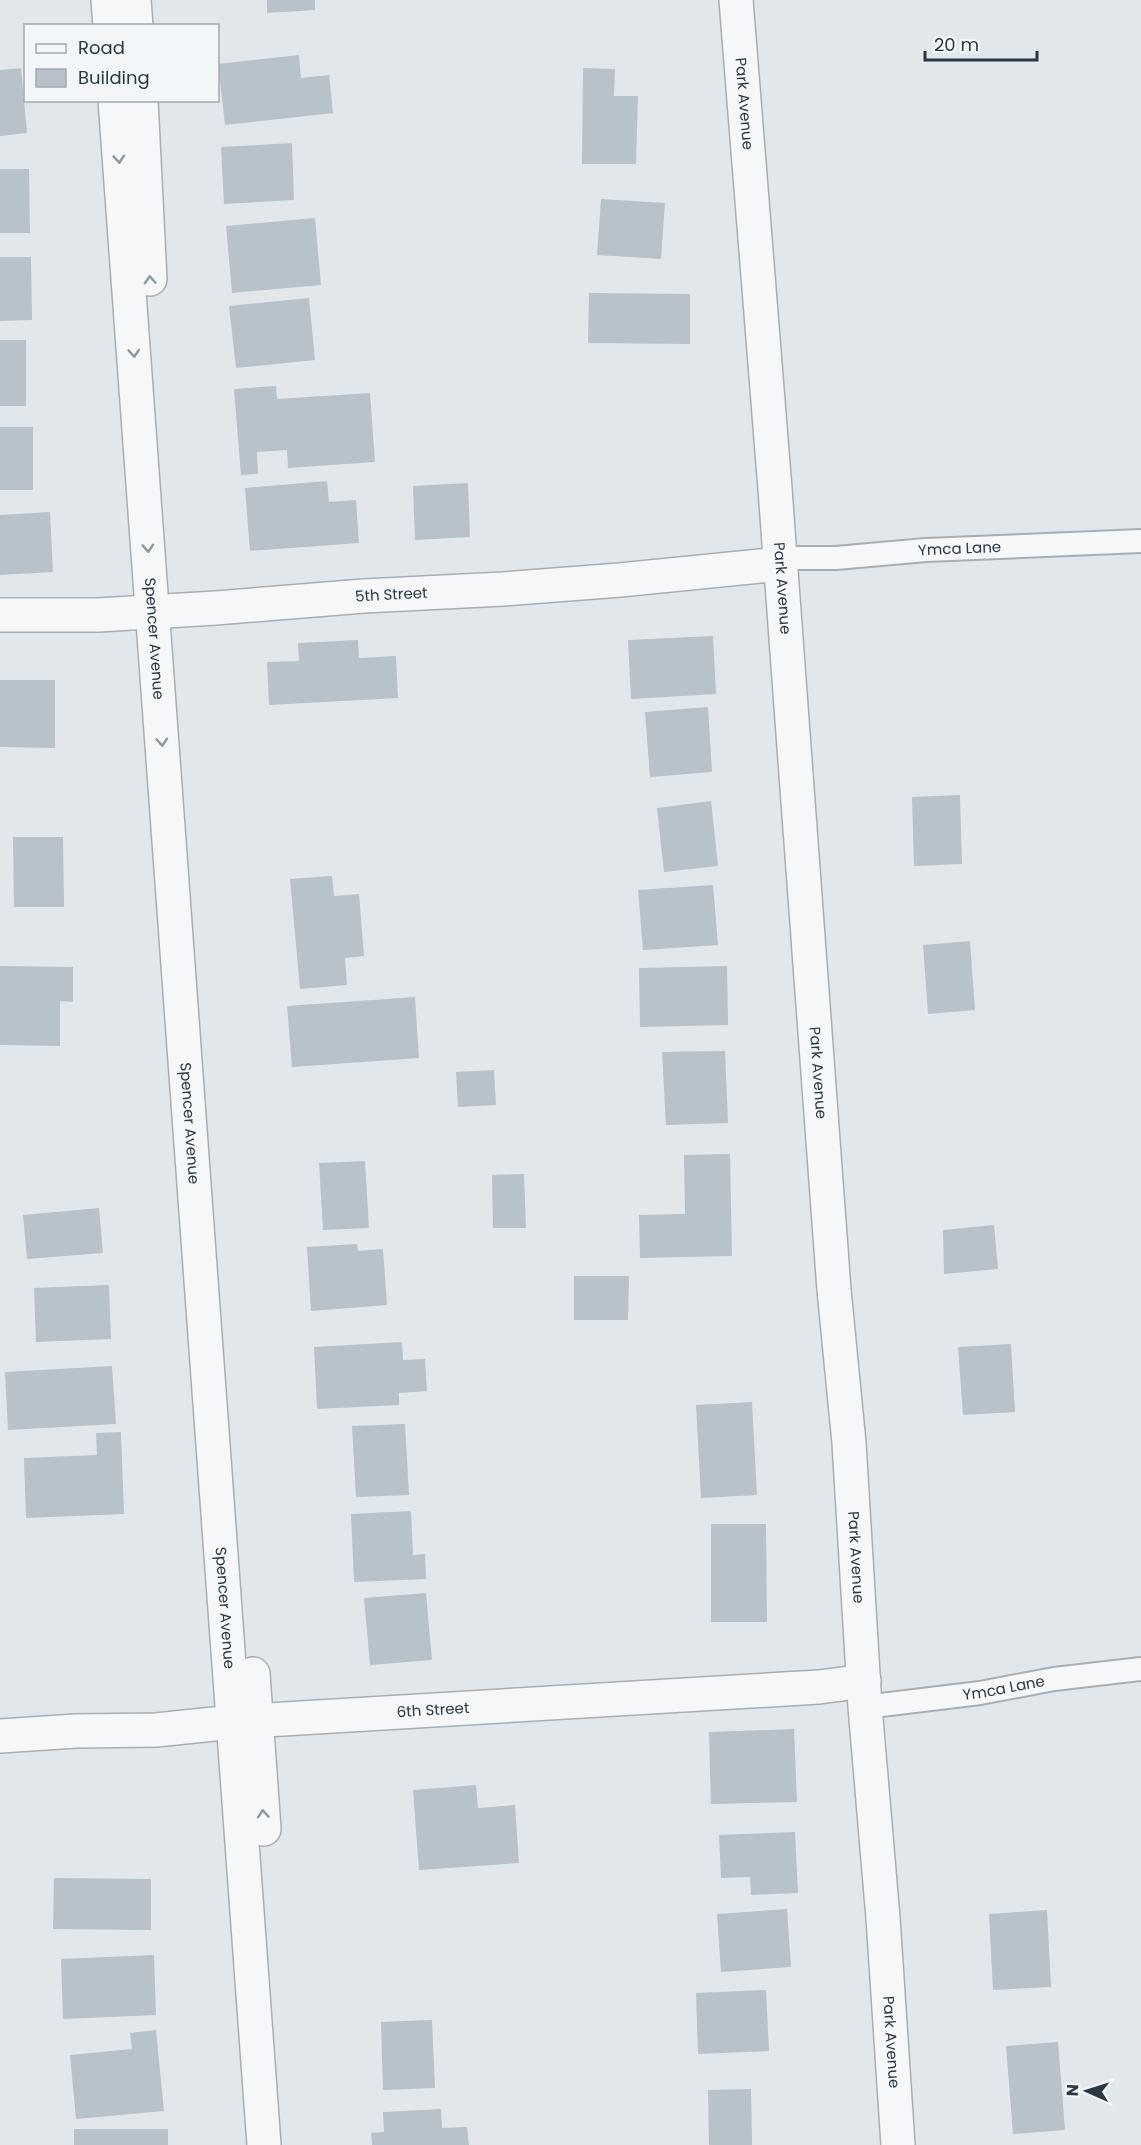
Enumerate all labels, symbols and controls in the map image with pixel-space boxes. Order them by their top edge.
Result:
legend [24,24,219,102]
scale bar [925,24,1038,62]
text: 20 m [934,32,979,57]
text: Road [78,35,125,60]
street label: Park Avenue [731,57,759,151]
text: Building [78,65,150,90]
one-way arrow [113,154,126,163]
one-way arrow [144,275,157,284]
one-way arrow [127,349,140,358]
street label: Ymca Lane [917,536,1002,561]
street label: Park Avenue [769,541,797,635]
one-way arrow [141,543,154,552]
street label: Spencer Avenue [140,577,170,700]
street label: 5th Street [354,582,428,607]
one-way arrow [155,738,168,747]
street label: Park Avenue [805,1026,832,1120]
street label: Spencer Avenue [175,1061,205,1185]
street label: Park Avenue [843,1510,870,1604]
street label: Spencer Avenue [210,1546,240,1670]
street label: Ymca Lane [961,1670,1046,1705]
street label: 6th Street [396,1697,470,1722]
one-way arrow [257,1810,270,1819]
street label: Park Avenue [878,1995,905,2089]
north arrow [1057,2061,1117,2121]
text: N [1061,2084,1084,2097]

